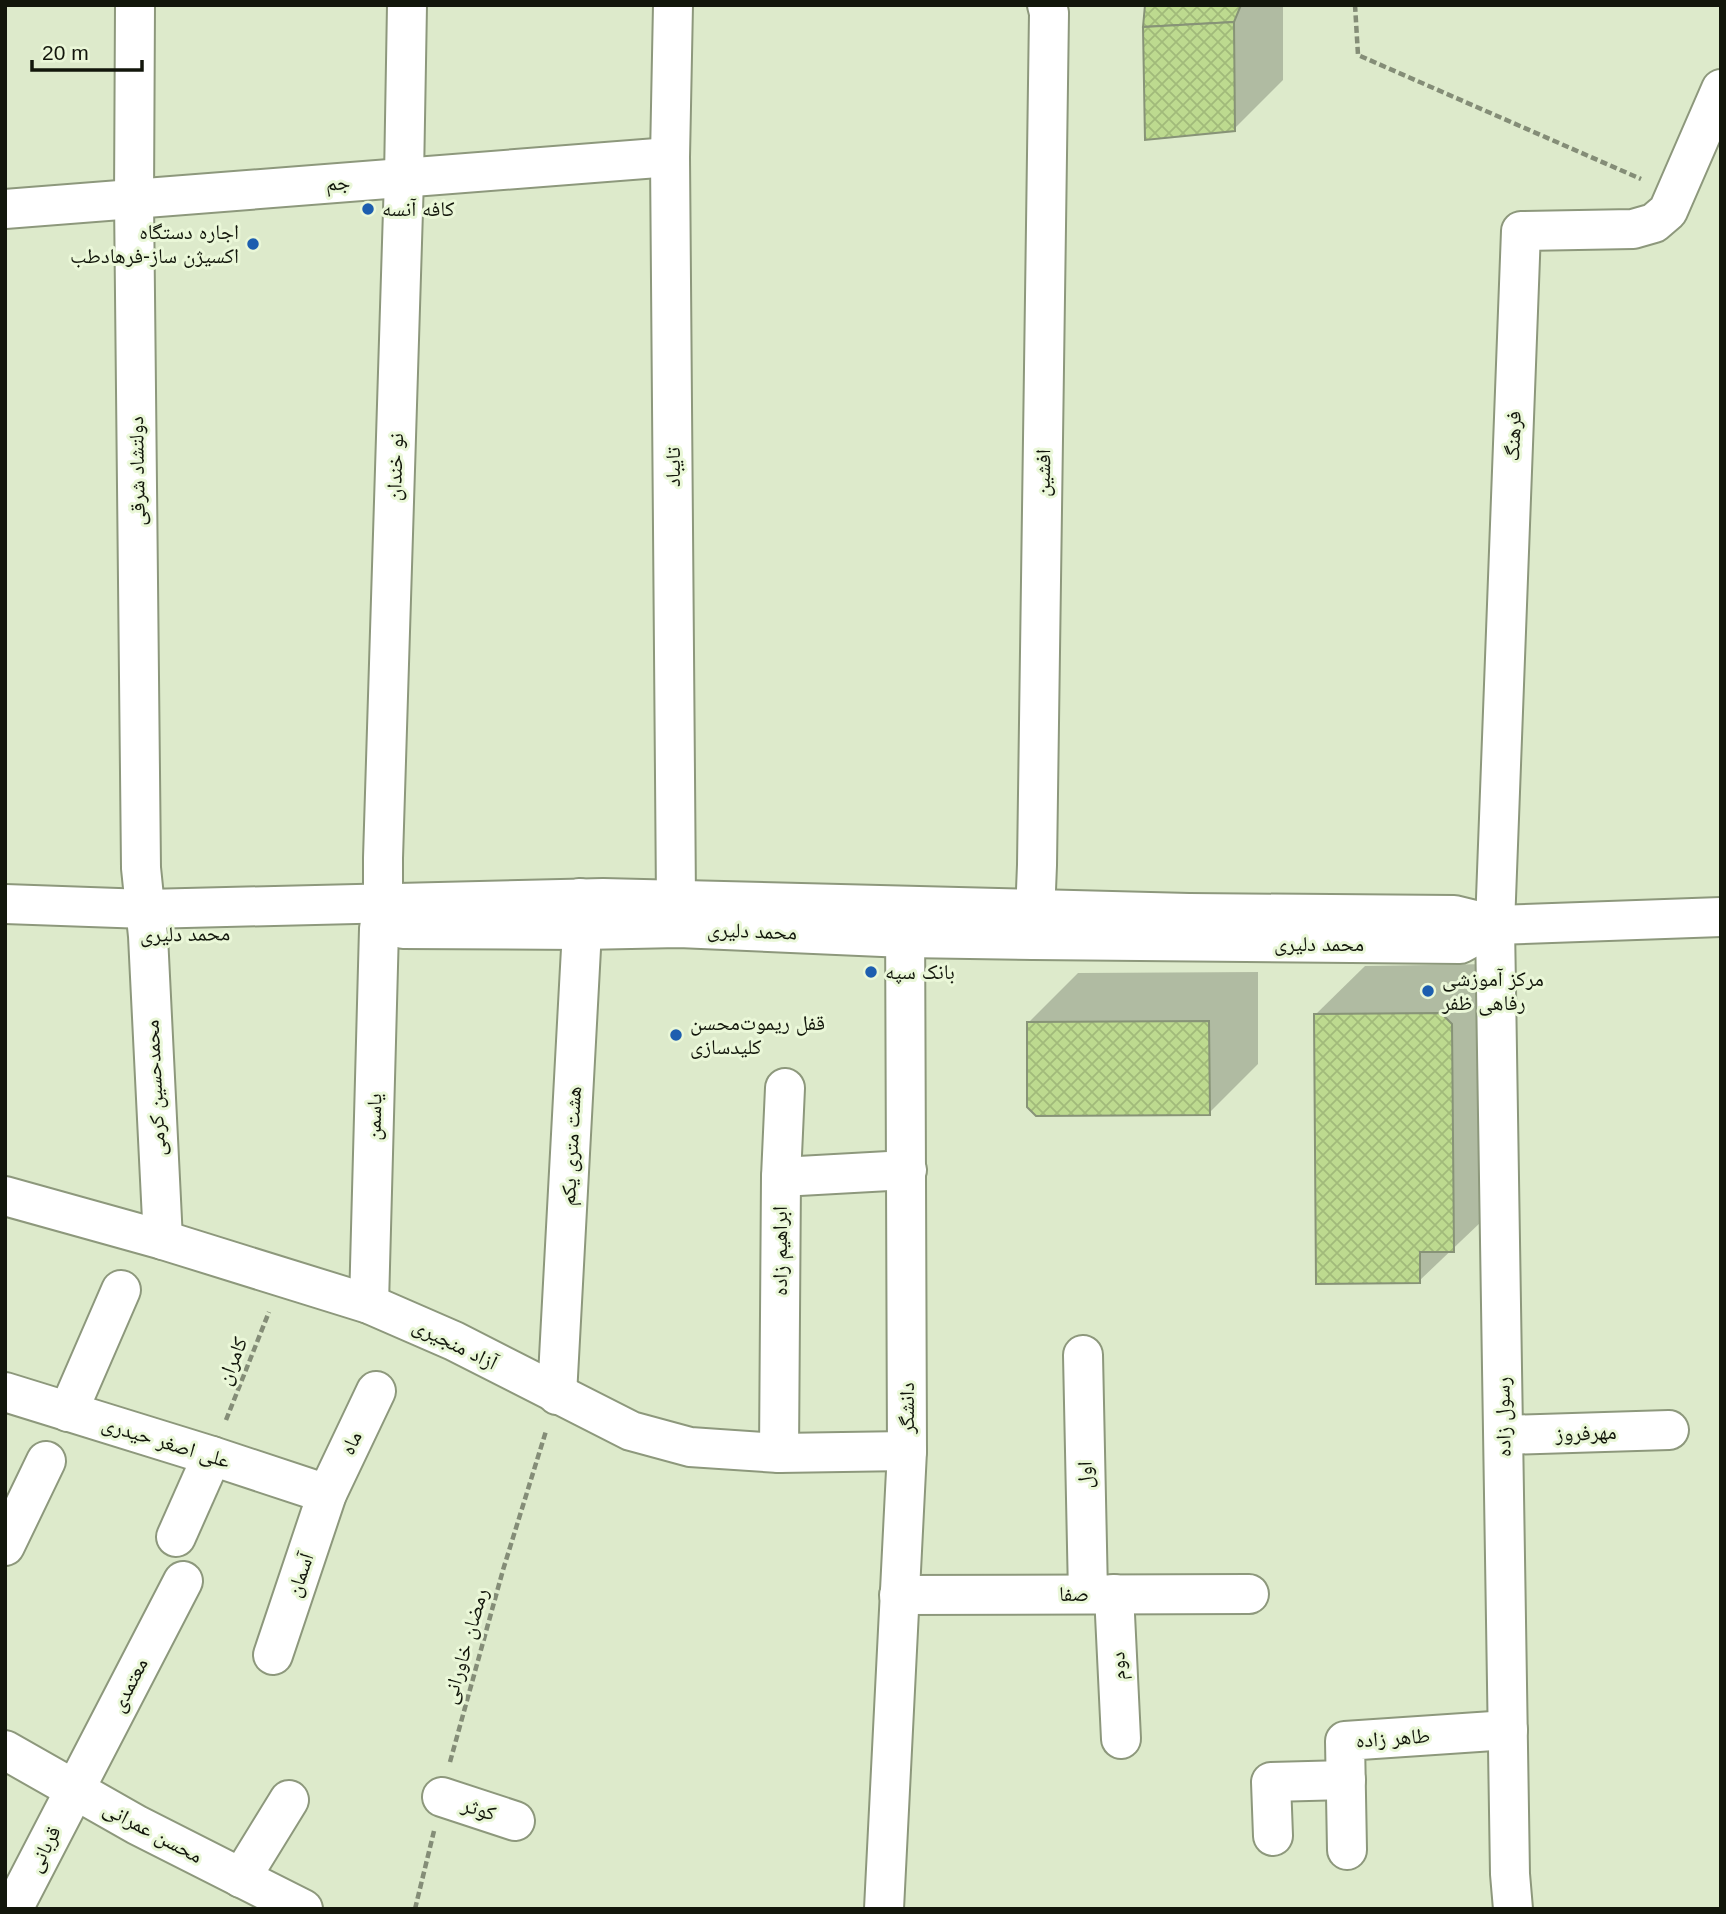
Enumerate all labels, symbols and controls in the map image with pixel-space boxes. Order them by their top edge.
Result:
scale bar [32,28,142,72]
text: 20 m [42,41,89,64]
street label: جم [325,170,351,198]
place label: کافه آنسه [382,197,455,220]
marker: کافه آنسه [360,201,376,217]
place label: اجاره دستگاه اکسیژن ساز-فرهادطب [70,220,239,268]
marker: اجاره دستگاه اکسیژن ساز-فرهادطب [245,236,261,252]
street label: فرهنگ [1500,410,1525,462]
street label: دولتشاد شرقی [124,416,151,526]
street label: نو خندان [382,433,408,501]
street label: تایباد [661,447,685,487]
street label: افشین [1031,449,1056,497]
street label: محمد دلیری [707,917,797,945]
street label: محمد دلیری [140,921,230,947]
street label: محمد دلیری [1274,932,1364,956]
place label: بانک سپه [885,960,955,984]
marker: بانک سپه [863,964,879,980]
place label: مرکز آموزشی رفاهی ظفر [1441,967,1544,1016]
marker: مرکز آموزشی رفاهی ظفر [1420,983,1436,999]
place label: قفل ریموت‌محسن کلیدسازی [690,1011,825,1059]
street label: محمدحسین کرمی [139,1019,172,1157]
marker: قفل ریموت‌محسن کلیدسازی [668,1027,684,1043]
street label: هشت متری یکم [556,1085,588,1207]
street label: یاسمن [362,1093,387,1141]
street label: ابراهیم زاده [768,1206,794,1296]
street label: آزاد منجیری [409,1313,502,1375]
street label: کامران [212,1333,252,1388]
street label: رسول زاده [1490,1377,1516,1457]
street label: دانشگر [895,1382,918,1435]
street label: علی اصغر حیدری [99,1411,233,1474]
street label: مهرفروز [1554,1420,1617,1446]
street label: ماه [335,1427,366,1458]
street label: اول [1073,1461,1097,1489]
street label: آسمان [281,1549,319,1600]
street label: صفا [1059,1582,1089,1605]
street label: رمضان خاورانی [437,1585,494,1707]
street label: دوم [1105,1651,1133,1681]
street label: معتمدی [105,1654,153,1716]
street label: طاهر زاده [1355,1723,1431,1752]
street label: کوثر [458,1792,499,1825]
street label: محسن عمرانی [99,1796,207,1869]
street label: قربانی [22,1822,67,1877]

